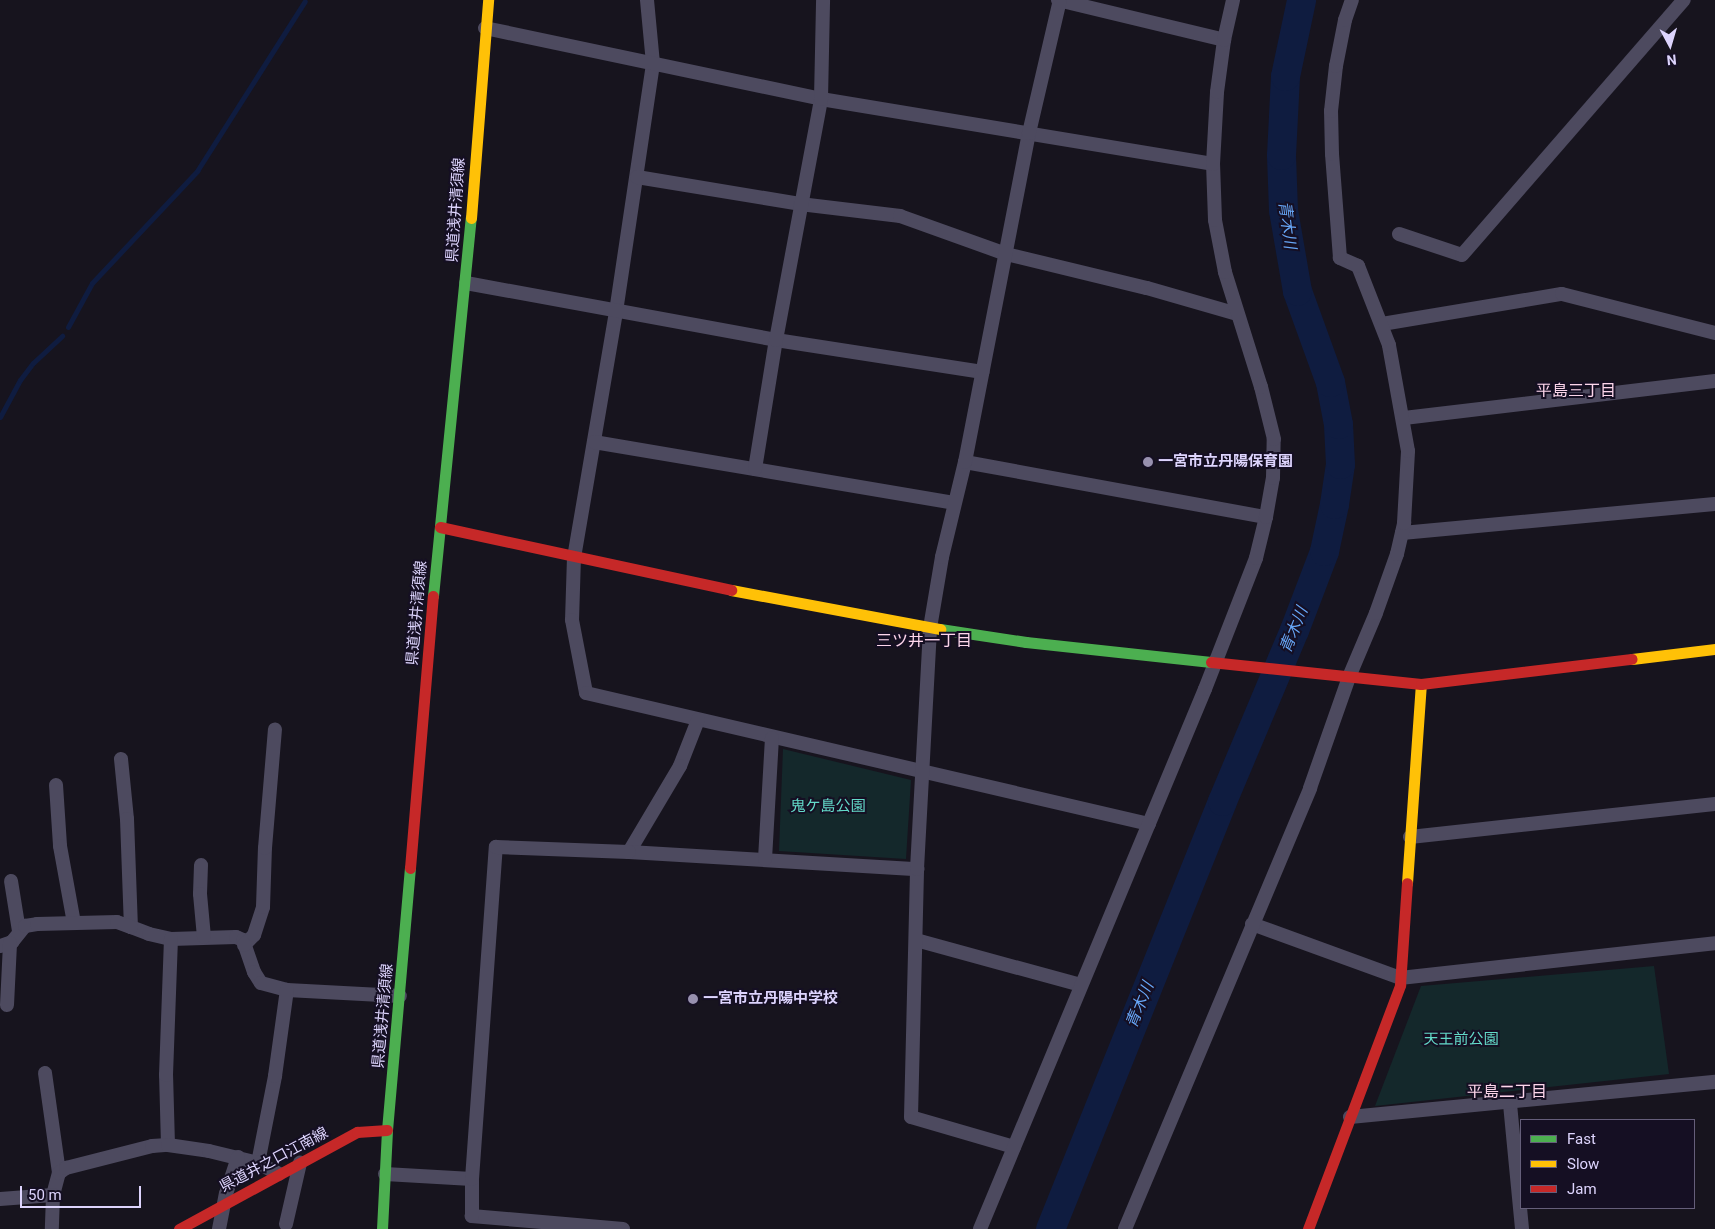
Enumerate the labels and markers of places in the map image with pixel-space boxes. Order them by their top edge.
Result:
place label: 一宮市立丹陽保育園 [1158,453,1293,471]
marker: 一宮市立丹陽保育園 [1142,456,1154,468]
place label: 一宮市立丹陽中学校 [703,990,838,1008]
marker: 一宮市立丹陽中学校 [687,993,699,1005]

